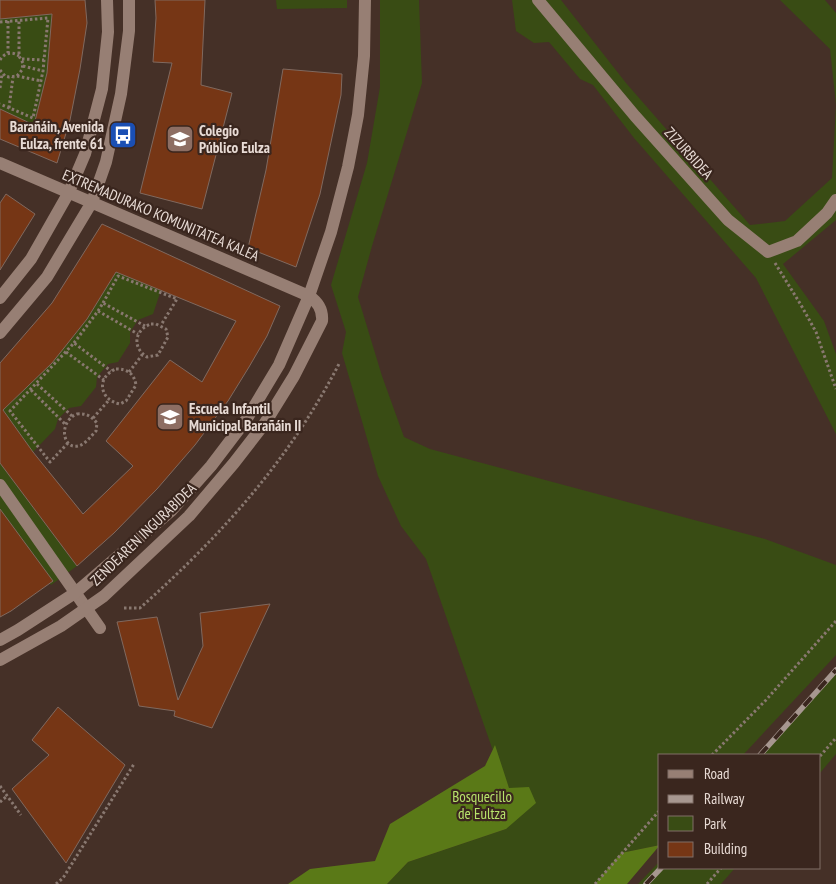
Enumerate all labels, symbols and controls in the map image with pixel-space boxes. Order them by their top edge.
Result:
place label: Barañáin, Avenida Eulza, frente 61 [10,117,104,153]
bus stop icon: Barañáin, Avenida Eulza, frente 61 [108,120,138,150]
place label: Colegio Público Eulza [199,121,270,157]
street label: ZIZURBIDEA [661,123,718,184]
school or university icon: Colegio Público Eulza [165,124,195,154]
street label: EXTREMADURAKO KOMUNITATEA KALEA [60,165,263,265]
place label: Escuela Infantil Municipal Barañáin II [189,399,301,435]
school or university icon: Escuela Infantil Municipal Barañáin II [155,402,185,432]
street label: ZENDEAREN INGURABIDEA [86,478,201,589]
legend [658,754,821,869]
text: Road [704,764,730,783]
park label: Bosquecillo de Eultza [452,787,512,823]
text: Railway [704,789,745,808]
text: Park [704,814,726,833]
text: Building [704,839,747,858]

